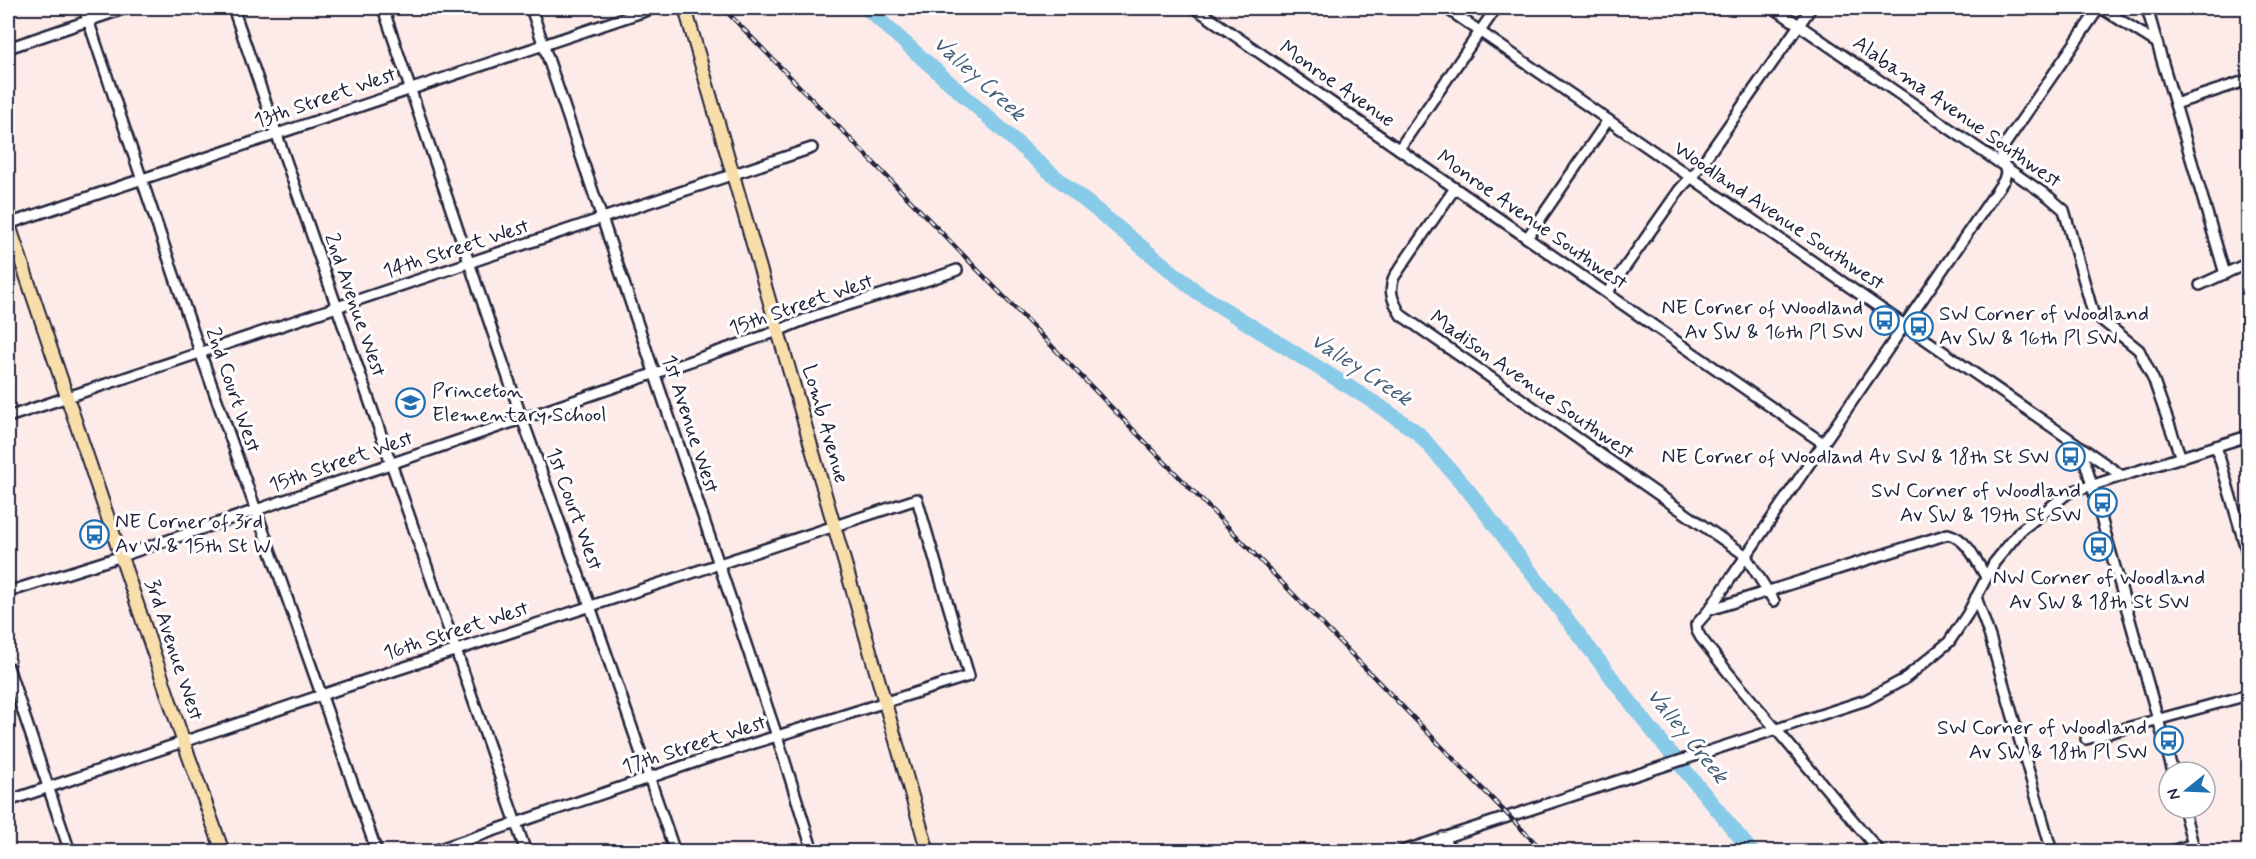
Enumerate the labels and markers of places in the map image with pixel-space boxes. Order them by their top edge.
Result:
place label: NE Corner of Woodland Av SW & 16th Pl SW [1662,294,1863,346]
place label: SW Corner of Woodland Av SW & 16th Pl SW [1939,300,2149,352]
bus stop icon: NE Corner of Woodland Av SW & 16th Pl SW [1868,304,1900,336]
bus stop icon: SW Corner of Woodland Av SW & 16th Pl SW [1902,310,1934,342]
place label: Princeton Elementary School [432,377,607,429]
school or university icon: Princeton Elementary School [395,387,427,419]
bus stop icon: NE Corner of Woodland Av SW & 18th St SW [2054,441,2086,473]
place label: NE Corner of Woodland Av SW & 18th St SW [1662,443,2049,471]
place label: SW Corner of Woodland Av SW & 19th St SW [1871,477,2081,529]
bus stop icon: SW Corner of Woodland Av SW & 19th St SW [2086,487,2118,519]
place label: NE Corner of 3rd Av W & 15th St W [115,508,271,560]
bus stop icon: NE Corner of 3rd Av W & 15th St W [78,518,110,550]
bus stop icon: NW Corner of Woodland Av SW & 18th St SW [2083,531,2115,563]
place label: NW Corner of Woodland Av SW & 18th St SW [1993,564,2205,616]
place label: SW Corner of Woodland Av SW & 18th Pl SW [1937,714,2147,766]
bus stop icon: SW Corner of Woodland Av SW & 18th Pl SW [2152,724,2184,756]

